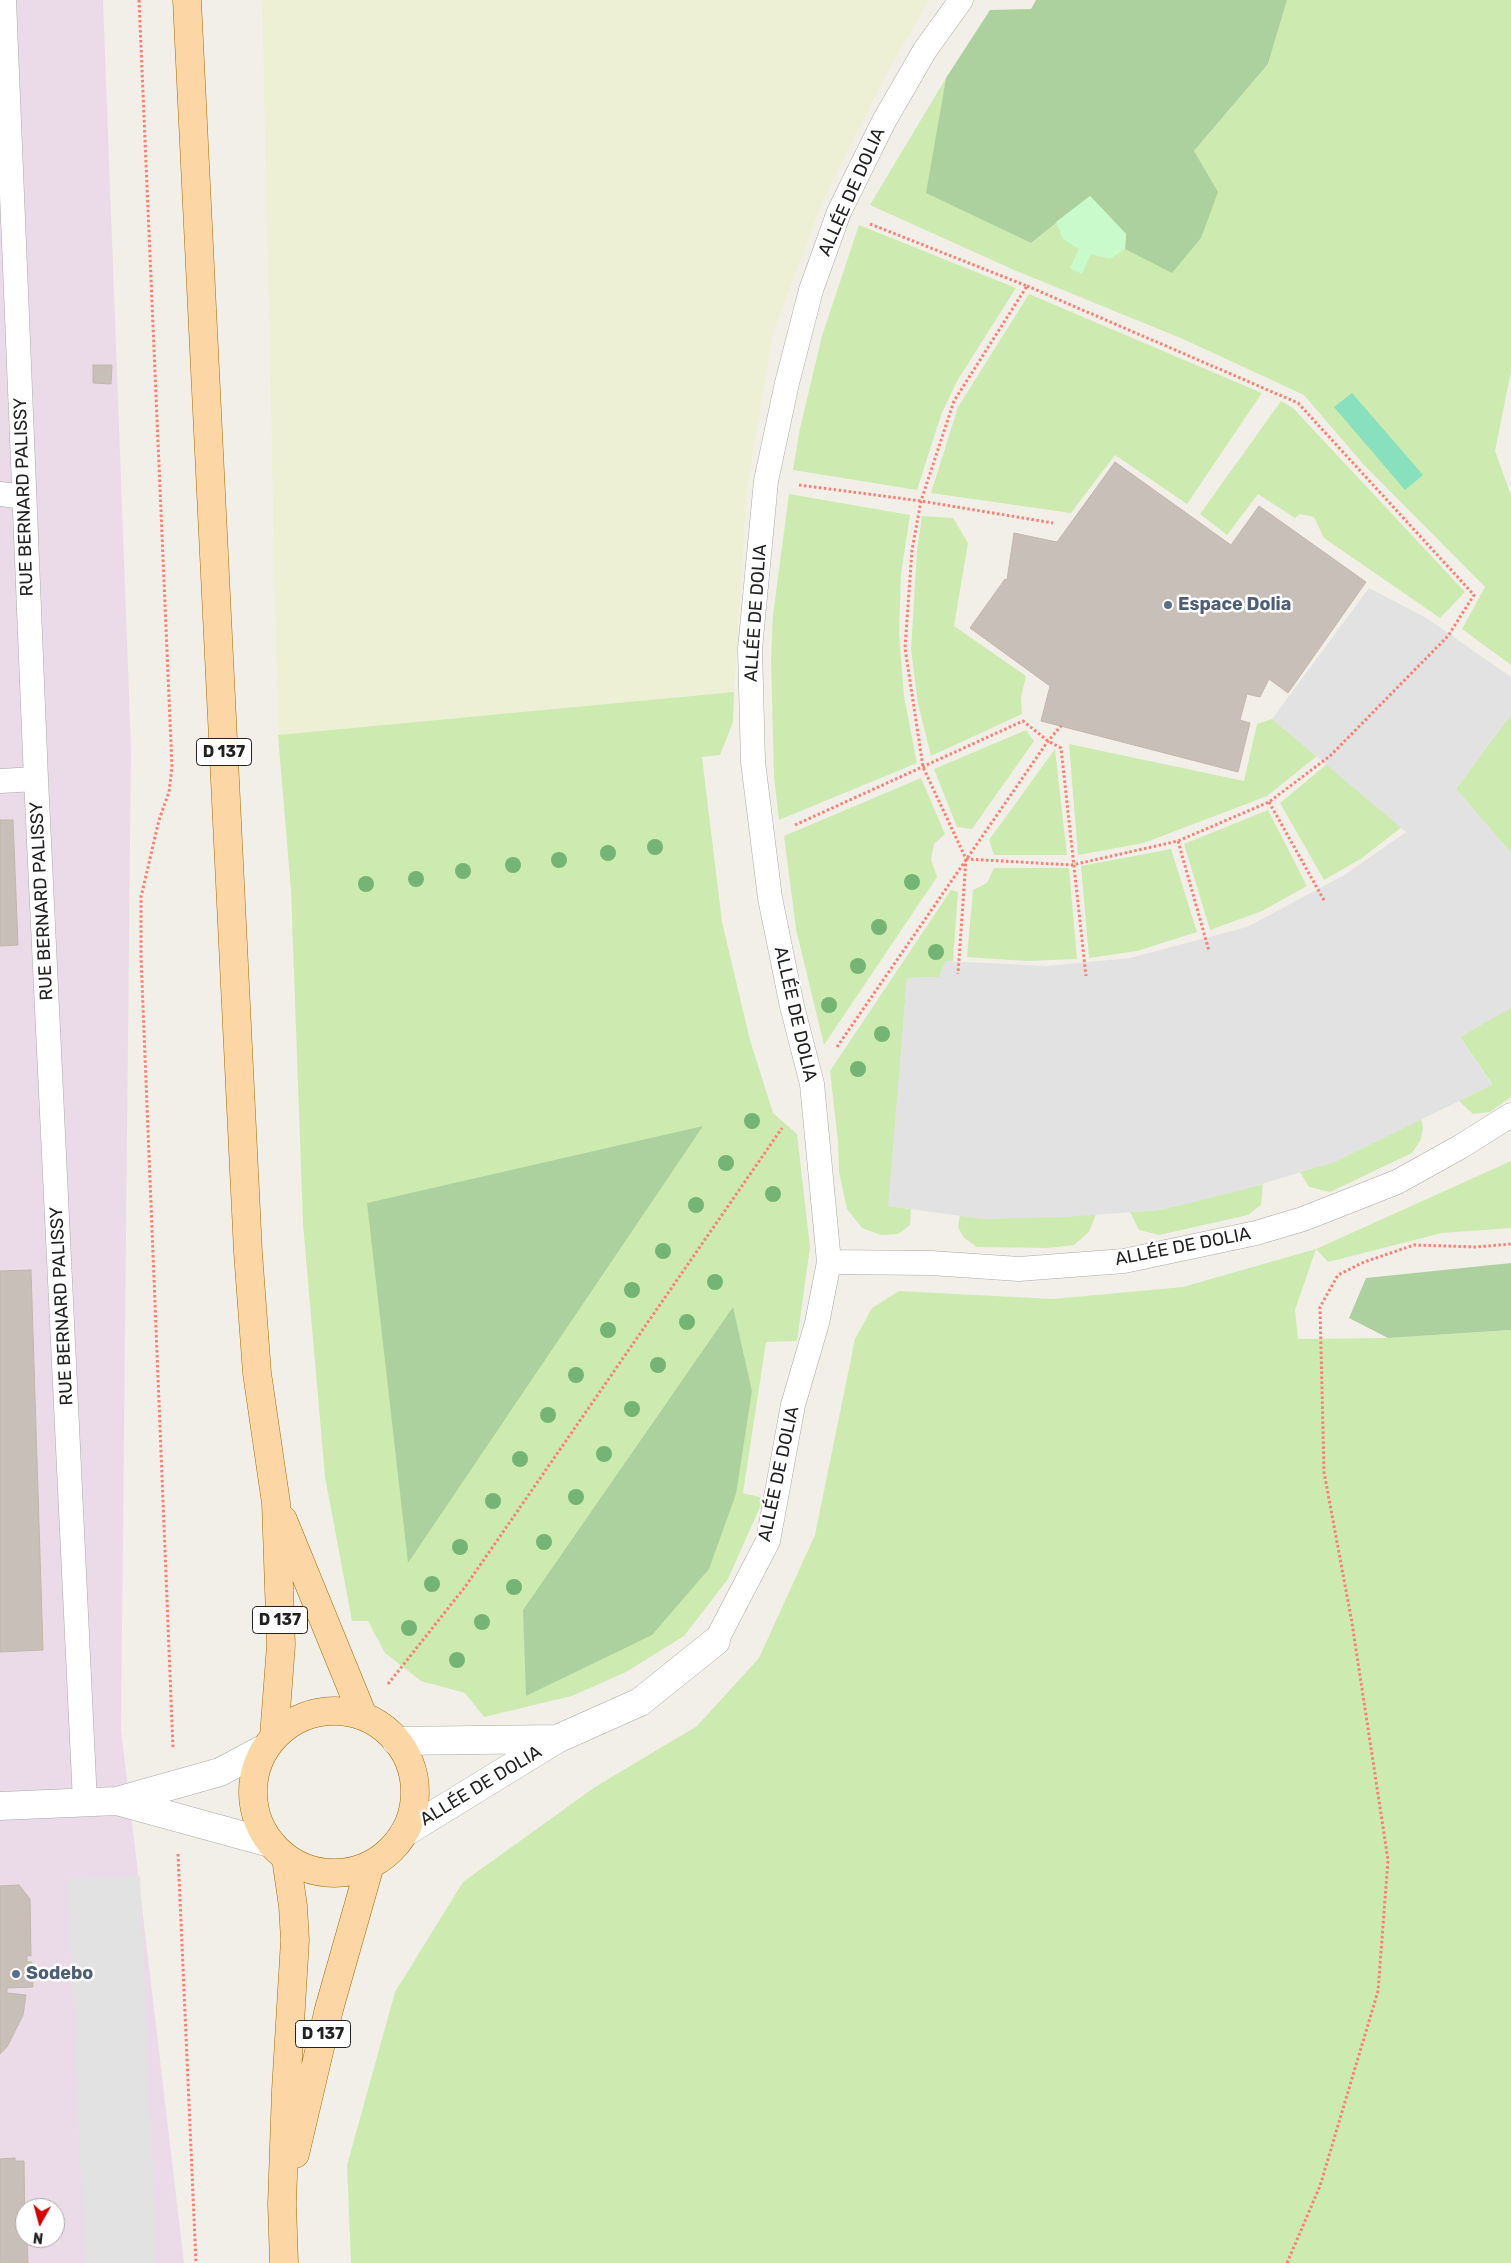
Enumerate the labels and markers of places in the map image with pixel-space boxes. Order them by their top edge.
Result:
place label: Espace Dolia [1178,594,1291,616]
marker: Espace Dolia [1162,599,1174,611]
place label: Sodebo [26,1963,93,1985]
marker: Sodebo [10,1968,22,1980]

